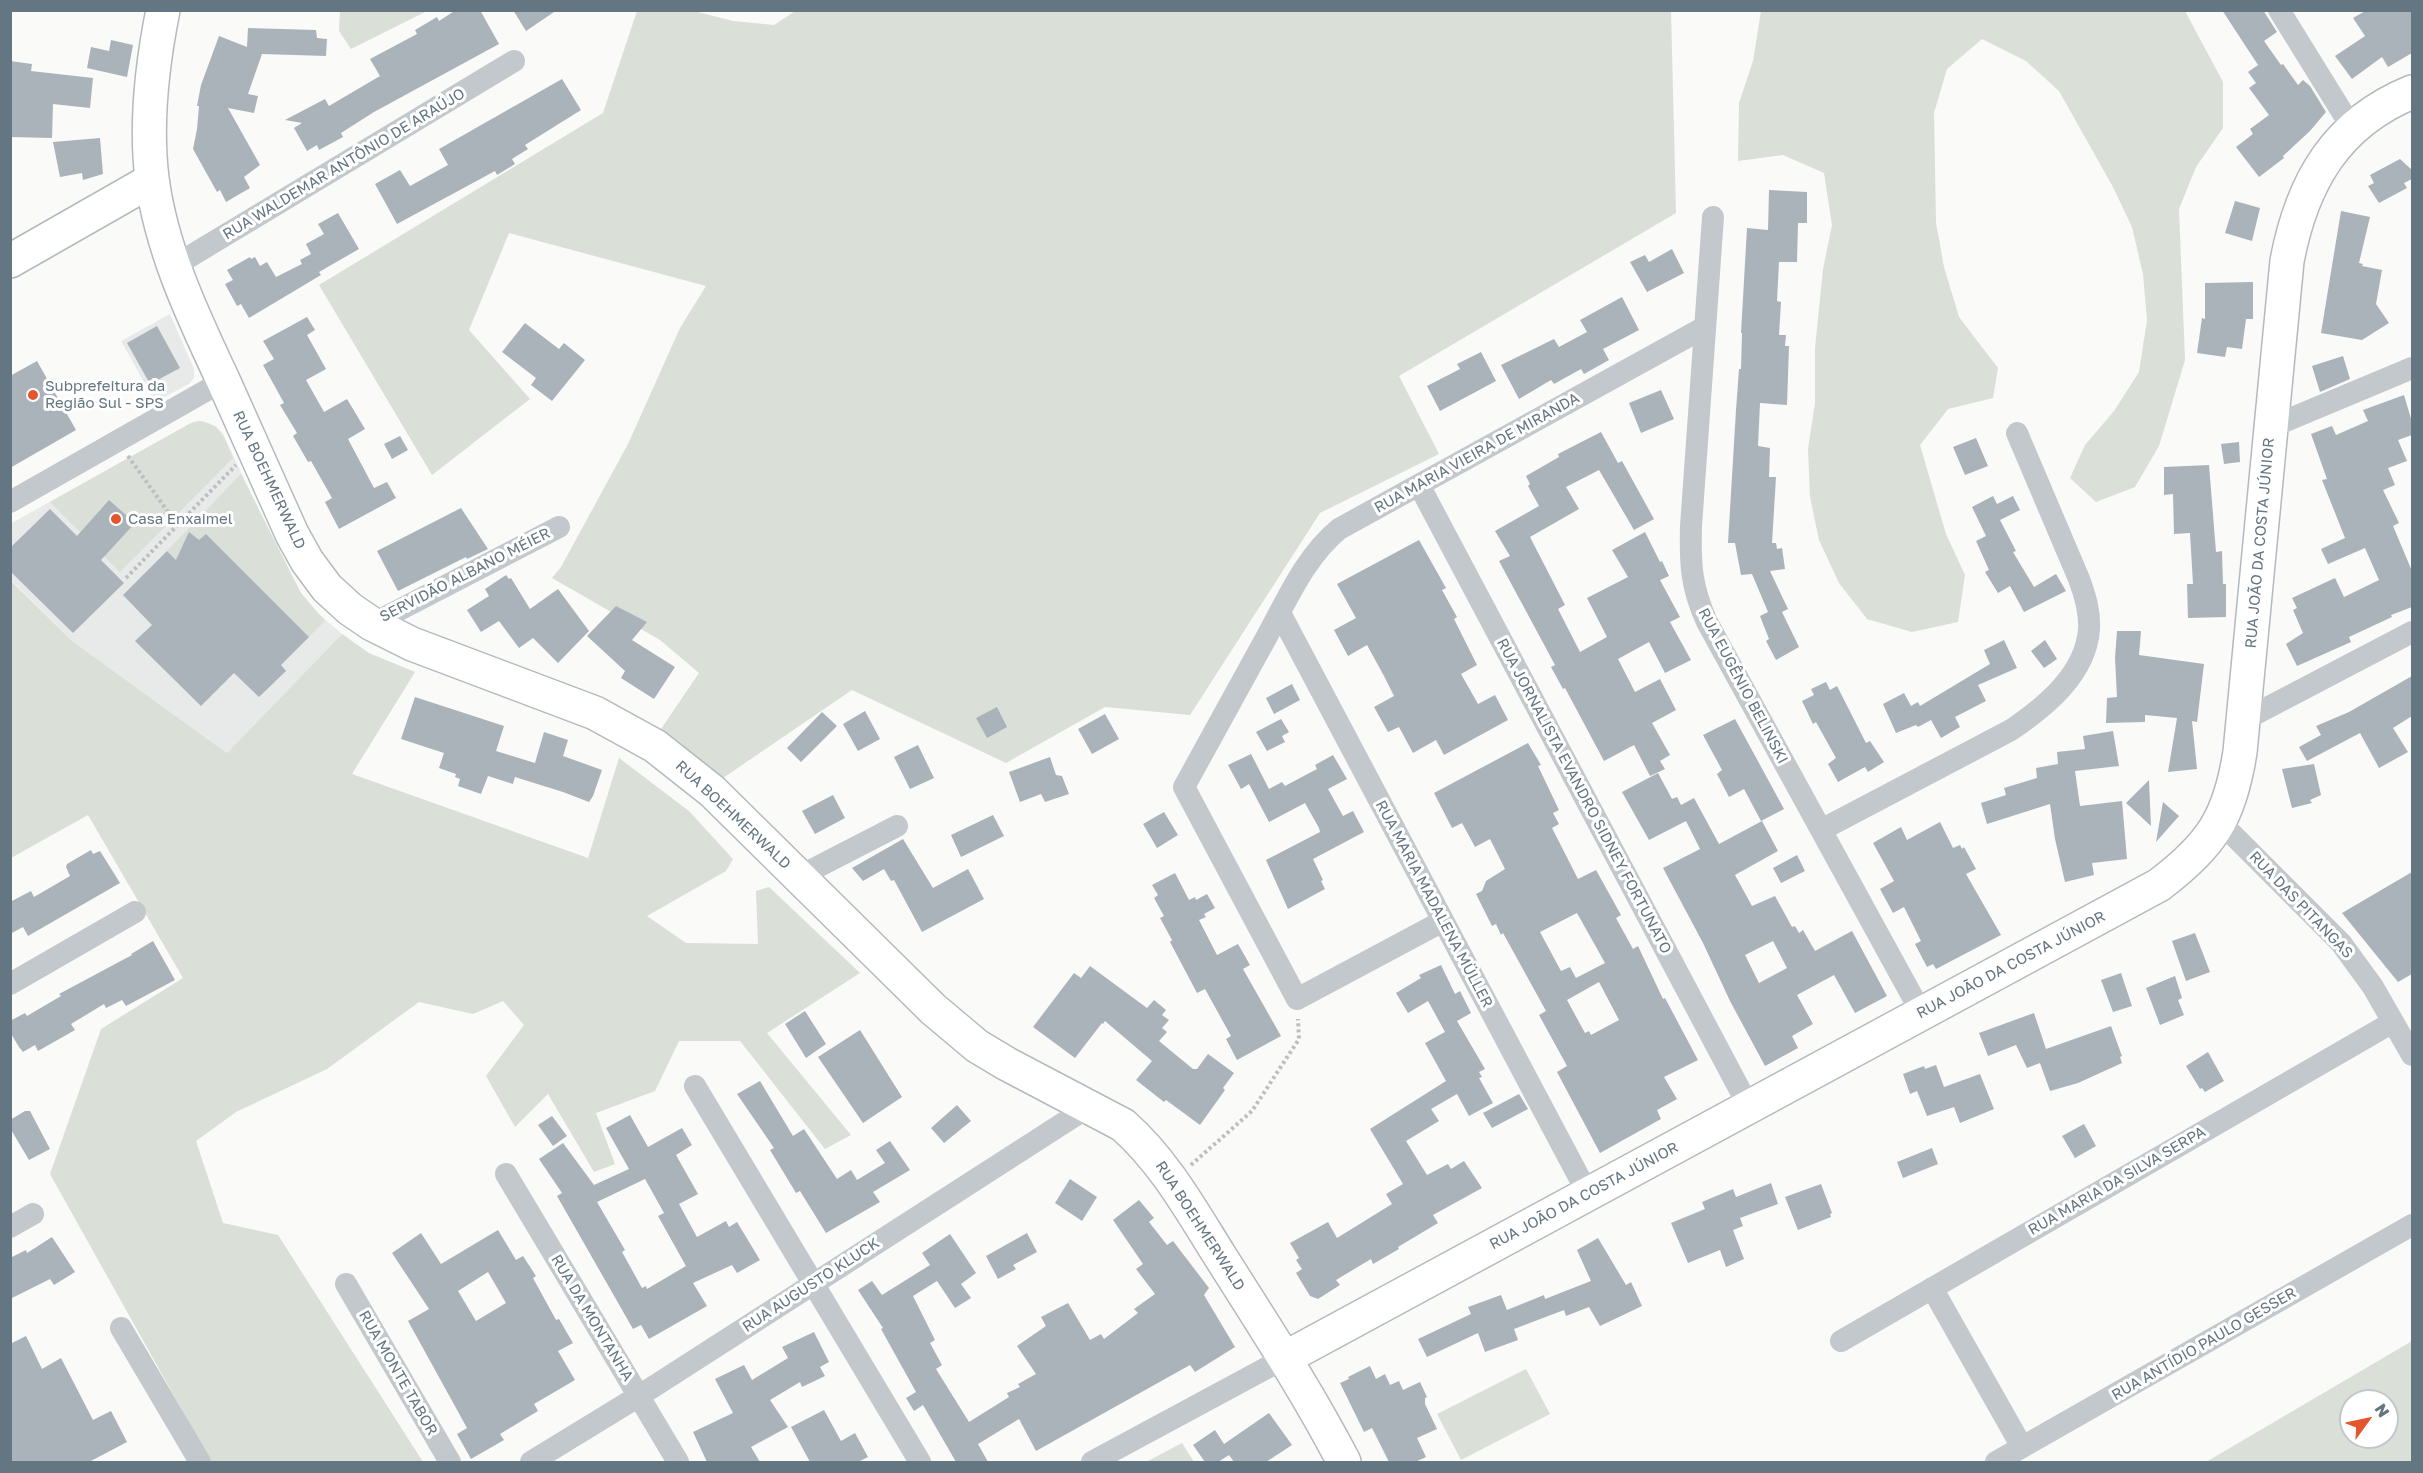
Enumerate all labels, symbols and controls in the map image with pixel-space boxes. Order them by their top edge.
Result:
street label: RUA WALDEMAR ANTÔNIO DE ARAÚJO [220,84,468,244]
place label: Subprefeitura da Região Sul - SPS [45,377,165,412]
marker: Subprefeitura da Região Sul - SPS [26,388,40,402]
street label: RUA MARIA VIEIRA DE MIRANDA [1371,389,1583,517]
street label: RUA BOEHMERWALD [229,408,309,552]
street label: RUA JOÃO DA COSTA JÚNIOR [2242,437,2278,649]
place label: Casa Enxaimel [128,510,233,528]
marker: Casa Enxaimel [109,512,123,526]
street label: SERVIDÃO ALBANO MÉIER [377,524,553,626]
street label: RUA EUGÊNIO BELINSKI [1694,605,1792,767]
street label: RUA JORNALISTA EVANDRO SIDNEY FORTUNATO [1493,635,1675,957]
street label: RUA BOEHMERWALD [672,757,794,873]
street label: RUA MARIA MADALENA MÜLLER [1371,797,1497,1011]
street label: RUA DAS PITANGAS [2245,848,2357,962]
street label: RUA JOÃO DA COSTA JÚNIOR [1913,907,2109,1023]
street label: RUA MARIA DA SILVA SERPA [2025,1123,2209,1239]
street label: RUA JOÃO DA COSTA JÚNIOR [1486,1138,1682,1254]
street label: RUA BOEHMERWALD [1151,1158,1249,1294]
street label: RUA AUGUSTO KLUCK [739,1234,883,1336]
street label: RUA DA MONTANHA [547,1251,637,1385]
street label: RUA ANTÍDIO PAULO GESSER [2109,1284,2299,1404]
street label: RUA MONTE TABOR [355,1307,441,1439]
north arrow [2339,1389,2399,1449]
text: N [2371,1400,2394,1421]

